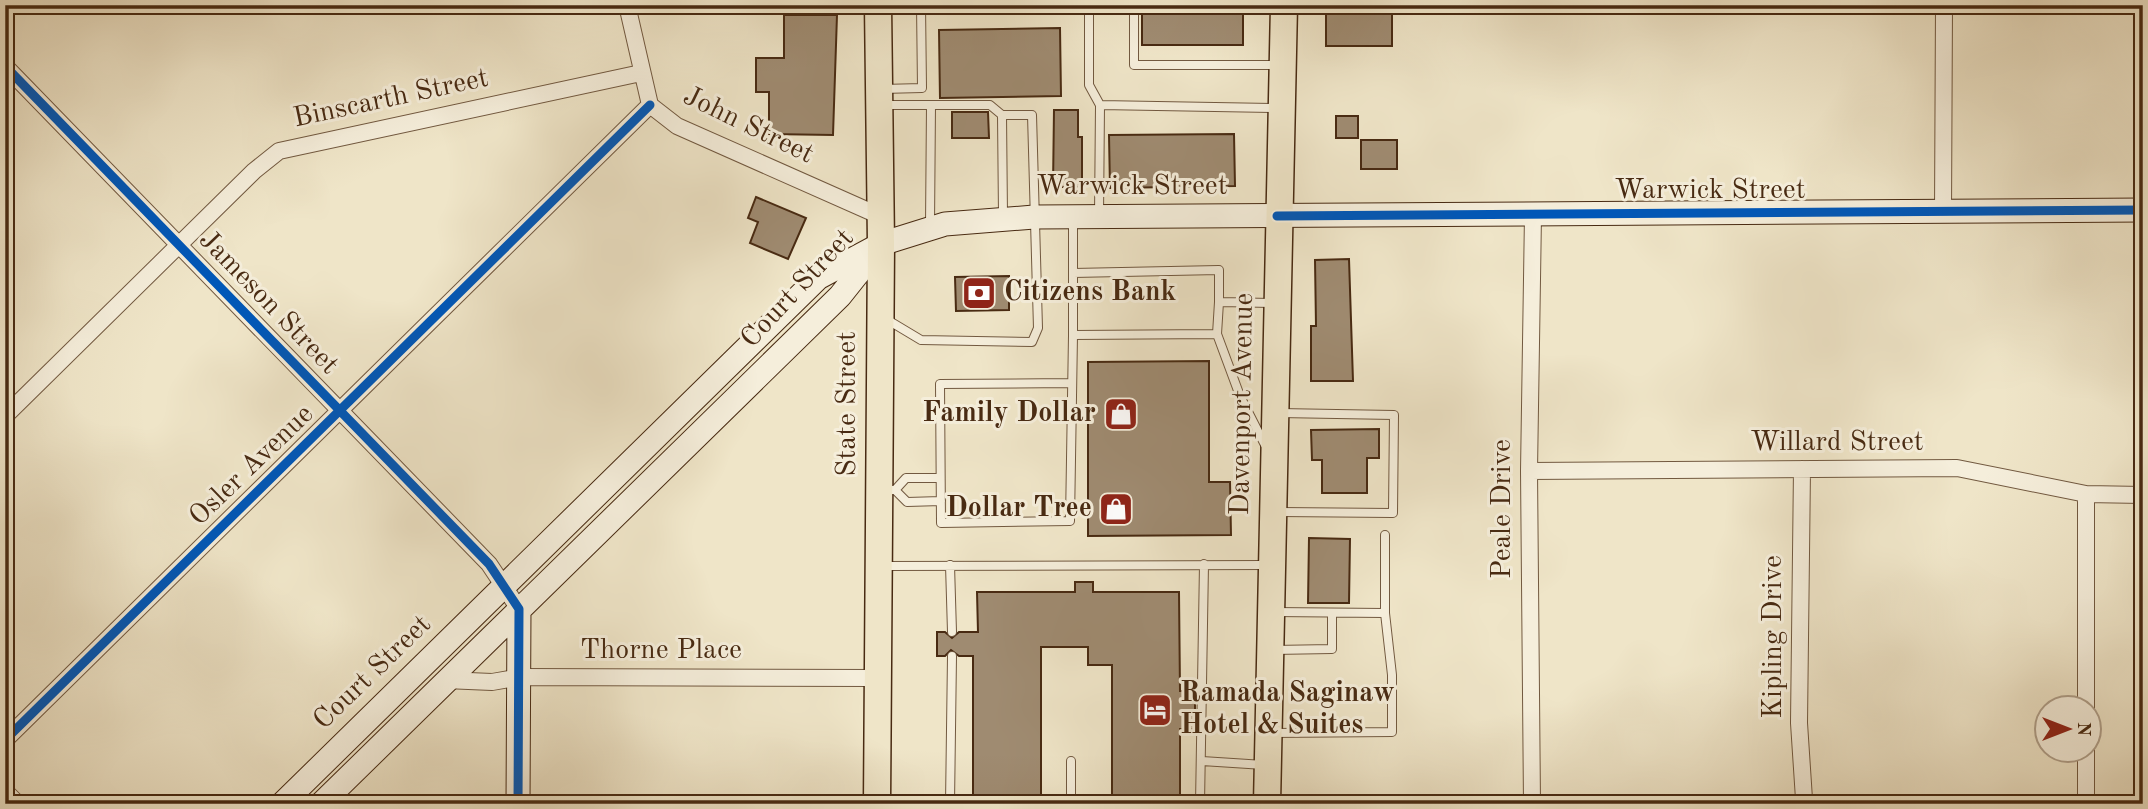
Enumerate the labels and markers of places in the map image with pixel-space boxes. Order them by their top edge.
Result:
bank icon: Citizens Bank [960,274,998,312]
place label: Citizens Bank [1004,279,1176,307]
shop icon: Family Dollar [1102,395,1140,433]
place label: Family Dollar [922,400,1096,428]
shop icon: Dollar Tree [1097,490,1135,528]
place label: Dollar Tree [946,495,1092,523]
place label: Ramada Saginaw Hotel & Suites [1180,680,1395,740]
hotel icon: Ramada Saginaw Hotel & Suites [1136,691,1174,729]

